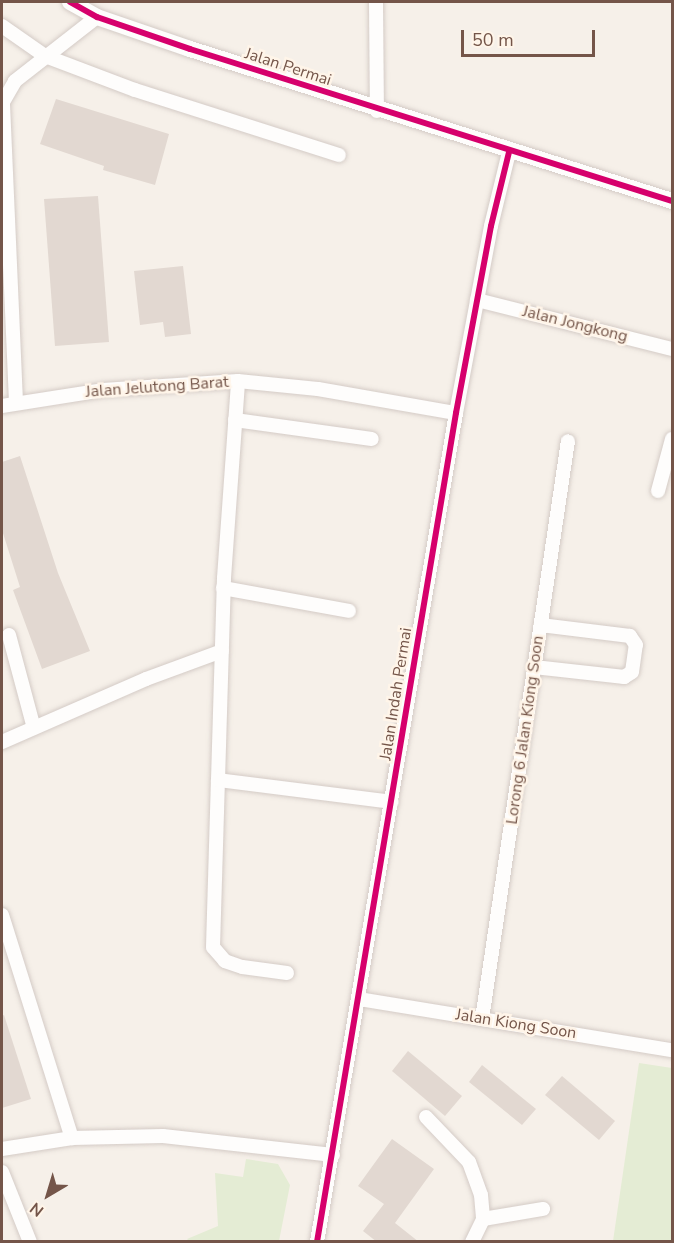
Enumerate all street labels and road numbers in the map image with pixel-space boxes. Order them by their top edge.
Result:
street label: Jalan Permai [242,44,334,90]
street label: Jalan Jongkong [520,302,630,346]
street label: Jalan Jelutong Barat [85,372,229,402]
street label: Jalan Indah Permai [376,626,416,762]
street label: Lorong 6 Jalan Kiong Soon [502,634,548,826]
street label: Jalan Kiong Soon [454,1005,578,1043]

